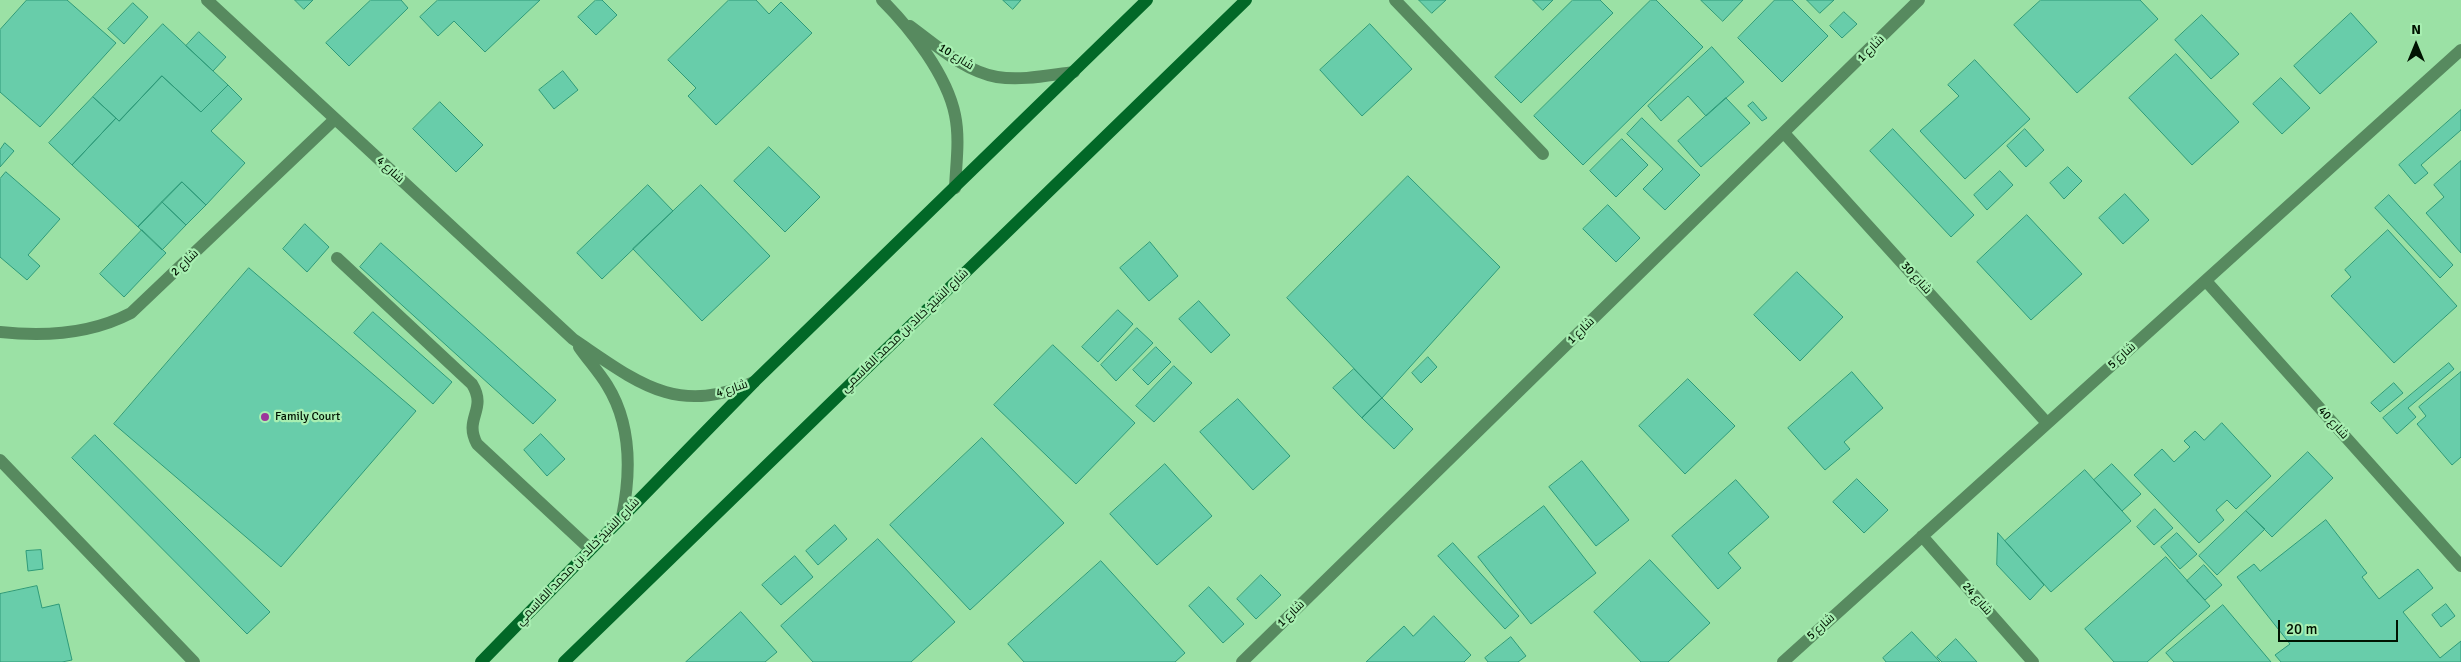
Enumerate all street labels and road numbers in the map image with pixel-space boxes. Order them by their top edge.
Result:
street label: شارع 1 [1854,32,1888,66]
street label: شارع 10 [936,41,976,73]
street label: شارع 4 [373,154,407,186]
street label: شارع 2 [168,247,202,279]
street label: شارع 30 [1898,259,1934,297]
street label: شارع الشيخ خالد بن محمد القاسمي [838,266,972,396]
street label: شارع 1 [1564,315,1598,347]
street label: شارع 5 [2105,340,2139,372]
street label: شارع 4 [714,377,750,401]
street label: شارع 40 [2315,404,2351,442]
street label: شارع الشيخ خالد بن محمد القاسمي [513,495,643,629]
street label: شارع 24 [1959,580,1995,618]
street label: شارع 1 [1274,598,1308,630]
street label: شارع 5 [1804,611,1838,643]

